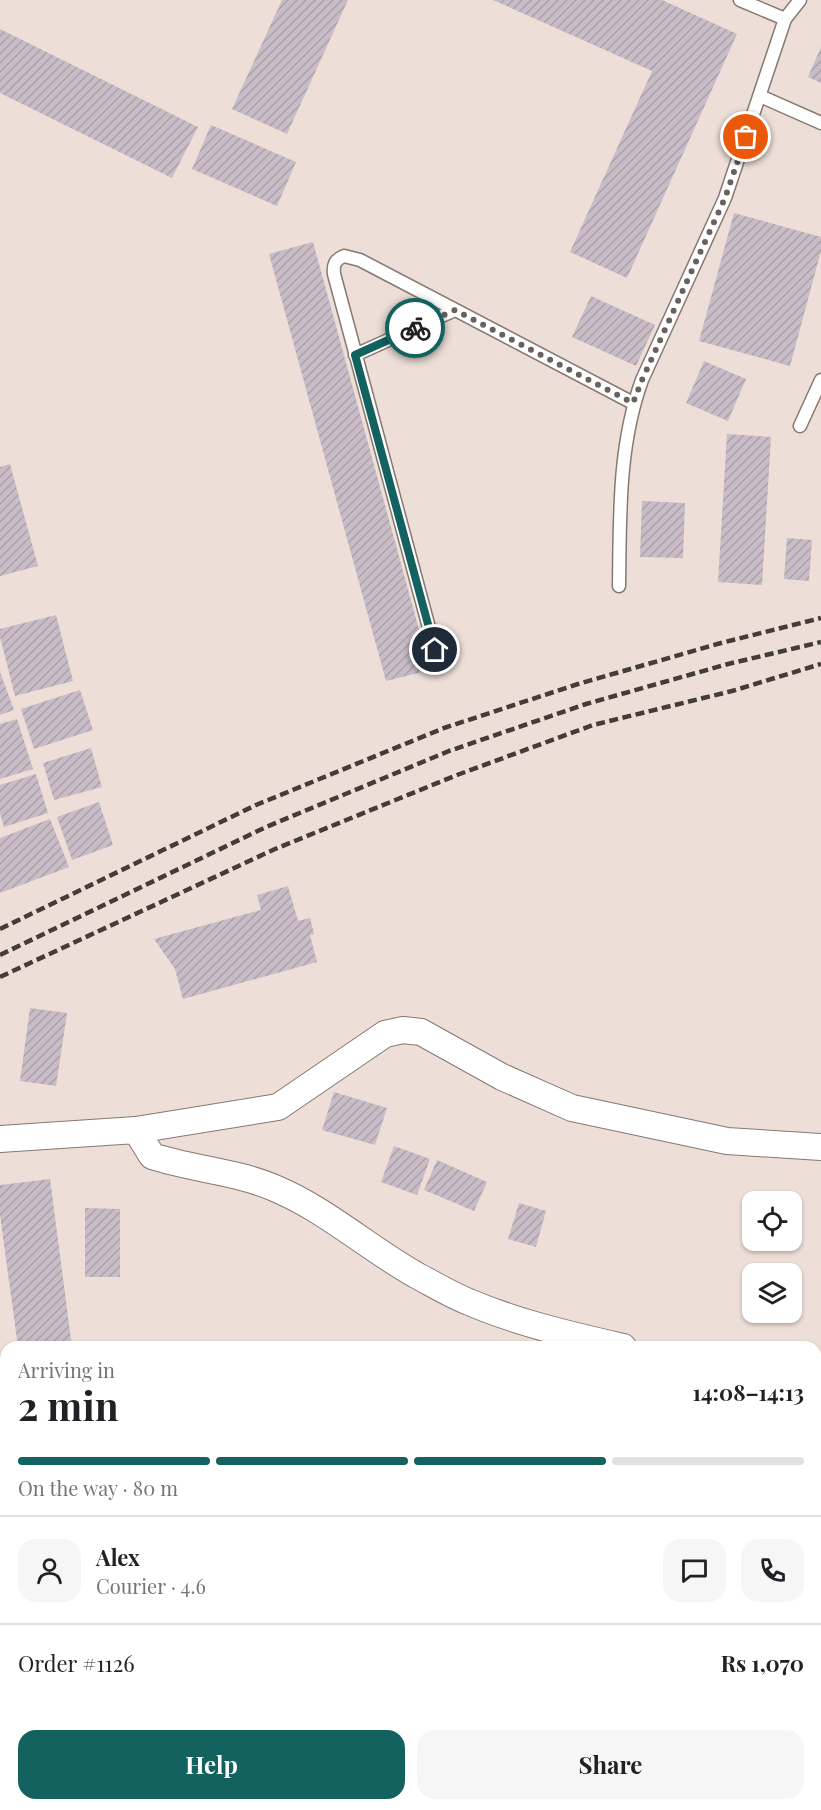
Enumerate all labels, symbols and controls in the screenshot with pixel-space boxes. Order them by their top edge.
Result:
pin [720,111,771,162]
icon: bag [729,120,762,153]
courier [385,298,445,358]
icon: bike [399,312,432,345]
pin [409,624,460,675]
icon: home [418,633,451,666]
map controls [742,1191,802,1323]
button: locate [742,1191,802,1251]
button: layers [742,1263,802,1323]
text: Arriving in [18,1356,115,1383]
text: 14:08–14:13 [693,1377,804,1407]
text: 2 min [18,1379,119,1431]
text: On the way · 80 m [18,1474,178,1501]
button: person [18,1539,81,1602]
button: chat [663,1539,726,1602]
button: phone [741,1539,804,1602]
text: Alex [96,1542,140,1572]
text: Courier · 4.6 [96,1572,206,1599]
text: Order #1126 [18,1648,135,1678]
text: Rs 1,070 [721,1648,804,1678]
button: Help [18,1730,405,1799]
button: Share [417,1730,804,1799]

